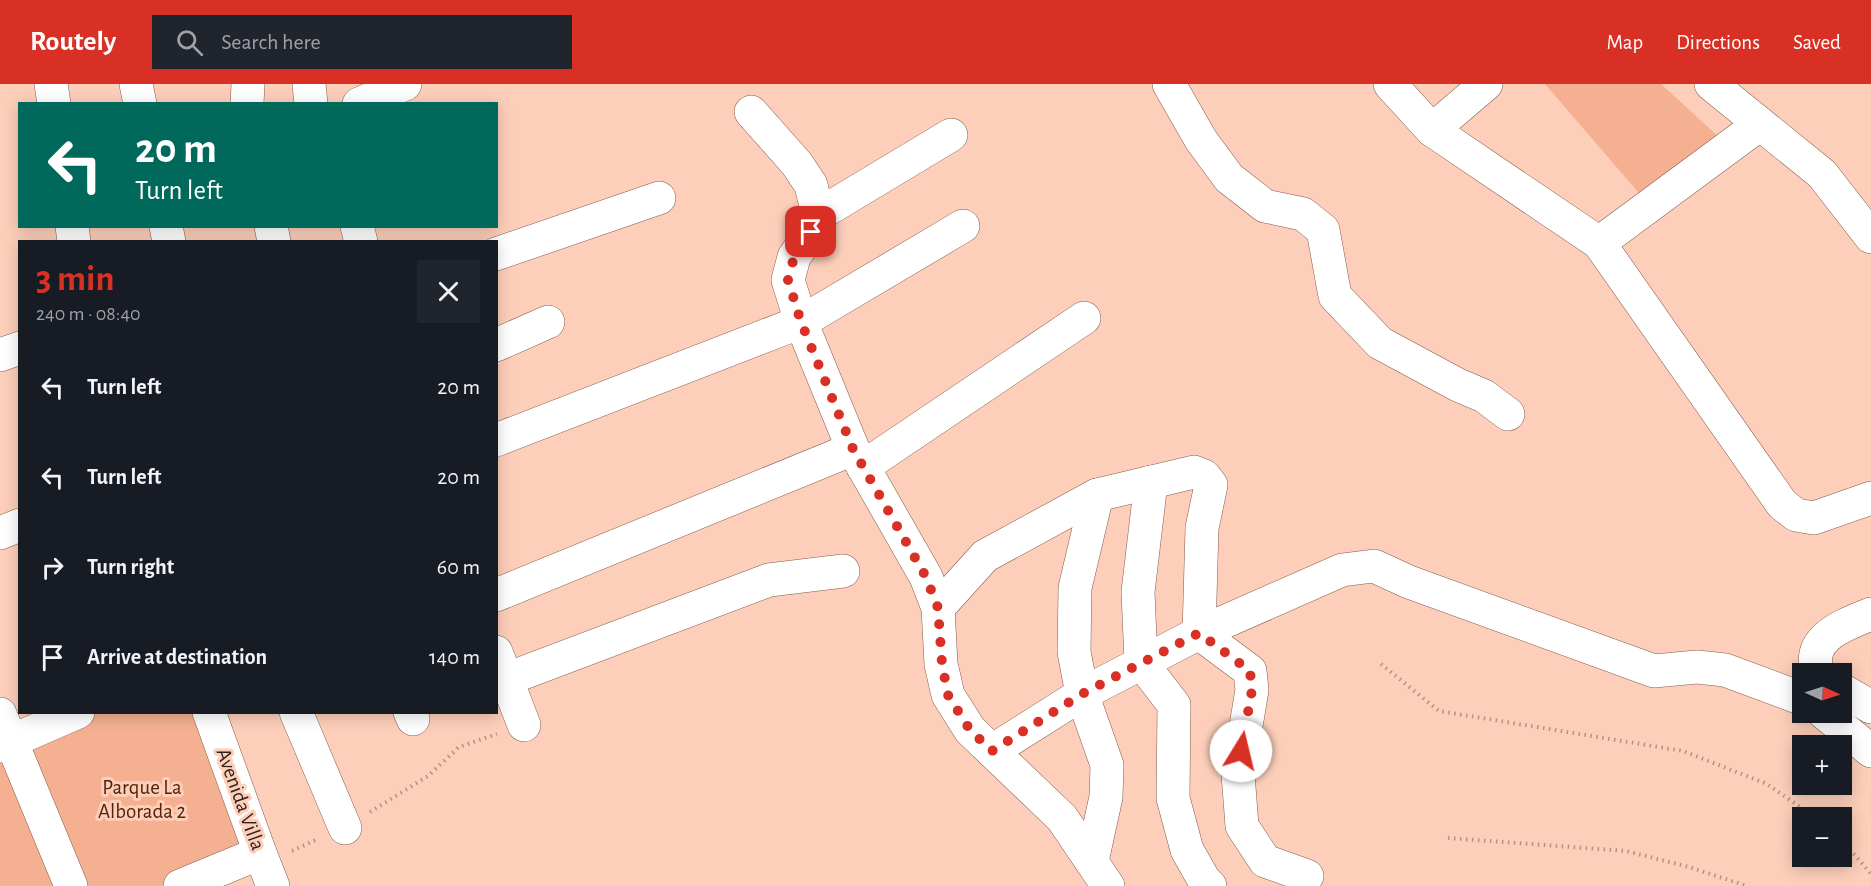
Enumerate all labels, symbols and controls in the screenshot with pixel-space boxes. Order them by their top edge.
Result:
search box [152,15,572,69]
icon: search [173,26,206,59]
text: Routely [30,28,116,56]
text: Search here [221,31,321,53]
text: Map [1607,32,1643,53]
text: Directions [1676,32,1760,53]
text: Saved [1793,32,1841,53]
icon: left [36,126,114,204]
text: 20 m [135,128,217,170]
text: Turn left [135,177,223,204]
pin [785,206,836,257]
icon: arrive [794,215,827,248]
button: close [417,260,480,323]
text: 3 min [36,261,114,297]
text: 240 m · 08:40 [36,304,141,324]
icon: left [36,371,69,404]
text: Turn left [87,376,161,398]
text: 20 m [437,376,480,398]
icon: left [36,461,69,494]
text: Turn left [87,466,161,488]
text: 20 m [437,466,480,488]
icon: right [36,551,69,584]
text: Turn right [87,556,174,578]
text: 60 m [437,556,480,578]
icon: arrive [36,641,69,674]
text: Arrive at destination [87,646,267,668]
text: 140 m [429,646,480,668]
north arrow [1792,663,1852,723]
map controls [1792,663,1852,867]
position arrow [1209,719,1273,783]
button: + [1792,735,1852,795]
street label: Avenida Villa [212,745,269,853]
park label: Parque La Alborada 2 [98,777,186,822]
button: − [1792,807,1852,867]

